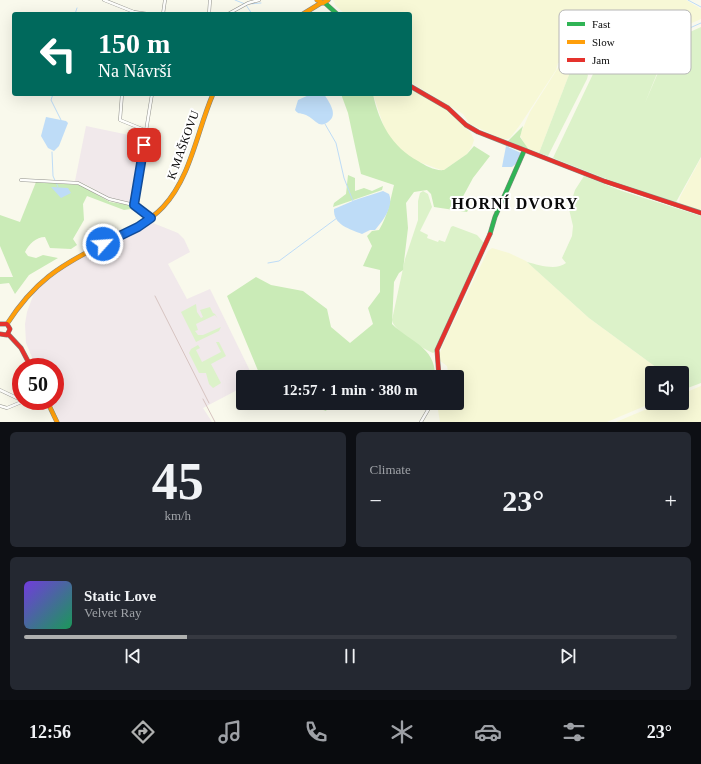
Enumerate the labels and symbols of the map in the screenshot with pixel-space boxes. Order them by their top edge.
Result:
legend [559,10,691,74]
text: Fast [592,18,610,30]
text: Slow [592,36,615,48]
text: Jam [592,54,610,66]
street label: K MAŠKOVU [164,108,202,181]
pin [127,128,161,162]
district label: HORNÍ DVORY [451,194,579,212]
position arrow [82,223,124,265]
speed limit sign: 50 [12,358,64,410]

